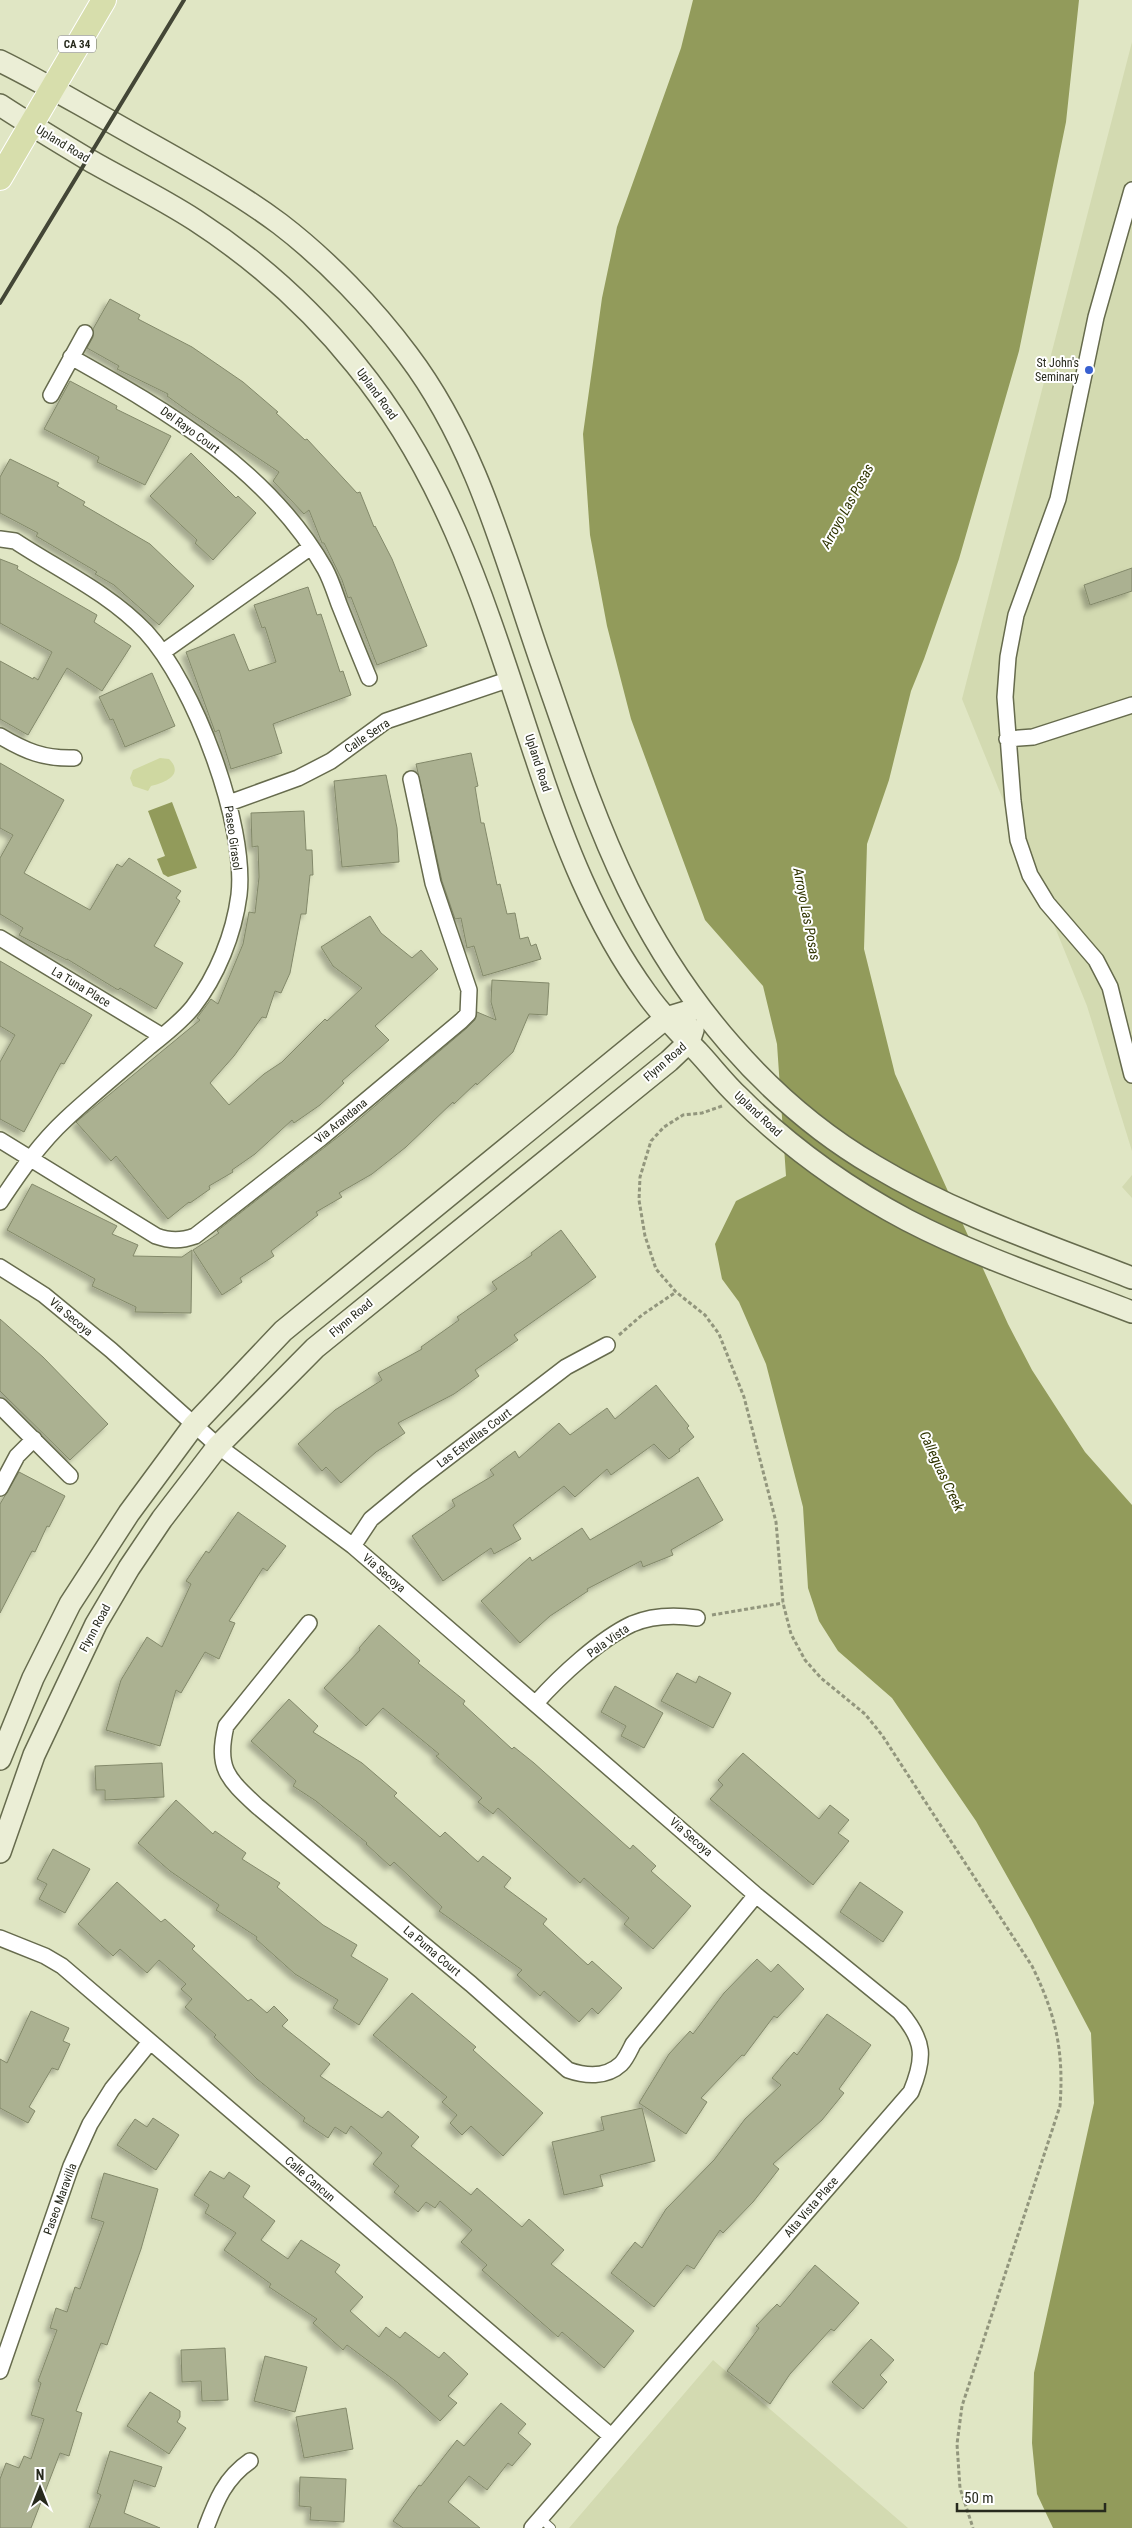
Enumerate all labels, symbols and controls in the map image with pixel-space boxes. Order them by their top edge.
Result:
road number: CA 34 [58,36,96,52]
street label: Upland Road [34,123,92,165]
place label: St John's Seminary [1035,356,1079,384]
marker: St John's Seminary [1083,364,1095,376]
street label: Upland Road [354,366,400,422]
street label: Del Rayo Court [158,404,223,456]
water label: Arroyo Las Posas [817,461,877,552]
street label: Calle Serra [342,716,392,756]
street label: Upland Road [522,732,554,794]
street label: Paseo Girasol [222,805,244,871]
water label: Arroyo Las Posas [790,865,824,962]
street label: La Tuna Place [49,964,113,1010]
street label: Flynn Road [641,1040,689,1084]
street label: Upland Road [731,1088,785,1140]
street label: Via Arandana [312,1096,370,1146]
street label: Via Secoya [47,1295,96,1339]
street label: Flynn Road [327,1296,375,1340]
street label: Las Estrellas Court [434,1405,514,1471]
water label: Calleguas Creek [916,1428,968,1514]
street label: Via Secoya [360,1551,408,1595]
street label: Flynn Road [77,1602,113,1654]
street label: Pala Vista [584,1621,632,1660]
street label: Via Secoya [667,1815,715,1859]
street label: La Puma Court [401,1923,464,1979]
street label: Calle Cancun [282,2153,338,2205]
street label: Paseo Maravilla [41,2161,80,2237]
street label: Alta Vista Place [781,2174,841,2240]
north arrow [15,2463,65,2513]
text: N [36,2467,44,2483]
scale bar [957,2480,1104,2512]
text: 50 m [964,2489,994,2507]

